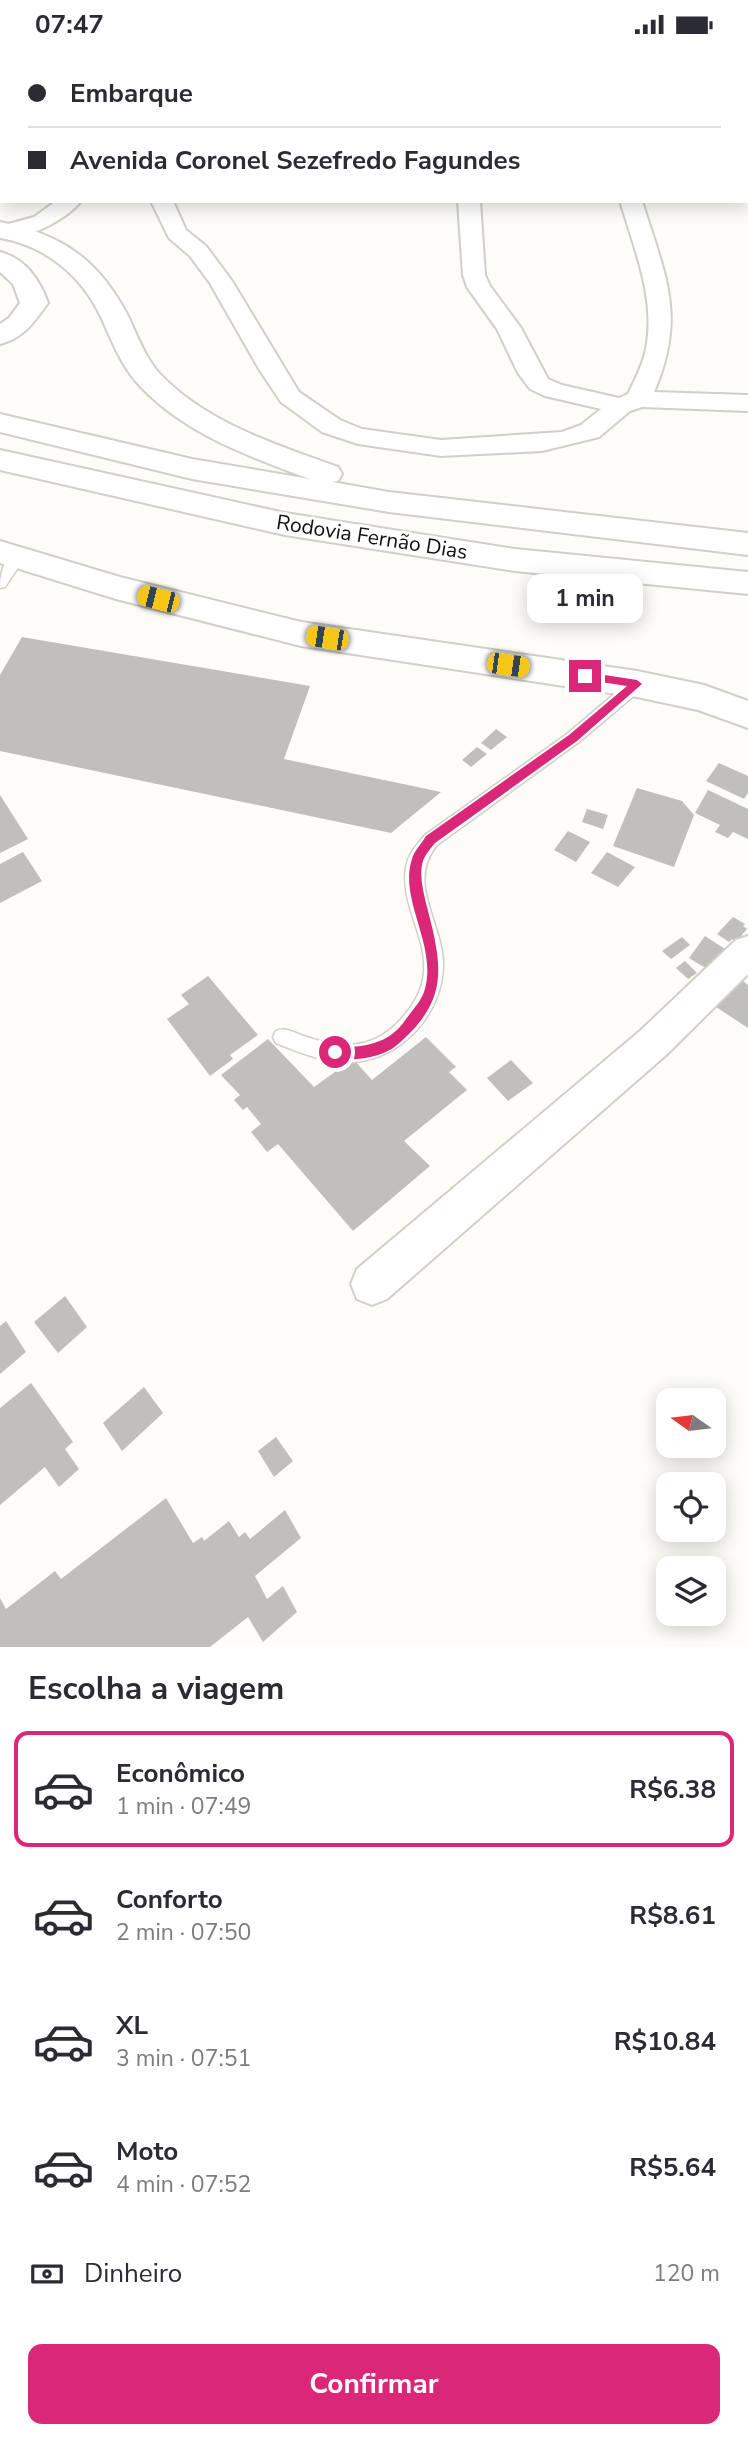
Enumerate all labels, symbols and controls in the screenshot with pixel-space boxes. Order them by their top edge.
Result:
text: 07:47 [35,7,104,42]
text: Embarque [70,76,193,111]
text: Avenida Coronel Sezefredo Fagundes [70,143,520,178]
street label: Rodovia Fernão Dias [274,508,470,566]
callout: 1 min [527,575,643,623]
text: 1 min [555,583,615,614]
car [136,584,181,614]
car [305,624,350,652]
car [486,652,531,678]
route end [569,660,601,692]
route start [319,1036,351,1068]
north arrow [656,1388,726,1458]
map controls [656,1388,726,1626]
button: locate [656,1472,726,1542]
button: layers [656,1556,726,1626]
text: Escolha a viagem [28,1667,284,1710]
text: Econômico [116,1756,245,1791]
icon: car [32,1758,95,1821]
text: R$6.38 [629,1772,716,1807]
text: 1 min · 07:49 [116,1791,251,1822]
text: Conforto [116,1882,223,1917]
icon: car [32,1884,95,1947]
text: R$8.61 [629,1898,716,1933]
text: 2 min · 07:50 [116,1917,251,1948]
text: XL [116,2008,148,2043]
icon: car [32,2010,95,2073]
text: R$10.84 [614,2024,716,2059]
text: 3 min · 07:51 [116,2043,251,2074]
text: Moto [116,2134,178,2169]
icon: car [32,2136,95,2199]
text: R$5.64 [629,2150,716,2185]
text: 4 min · 07:52 [116,2169,251,2200]
icon: cash [28,2255,66,2293]
text: Dinheiro [84,2256,182,2291]
text: 120 m [653,2258,720,2289]
button: Confirmar [28,2344,720,2424]

